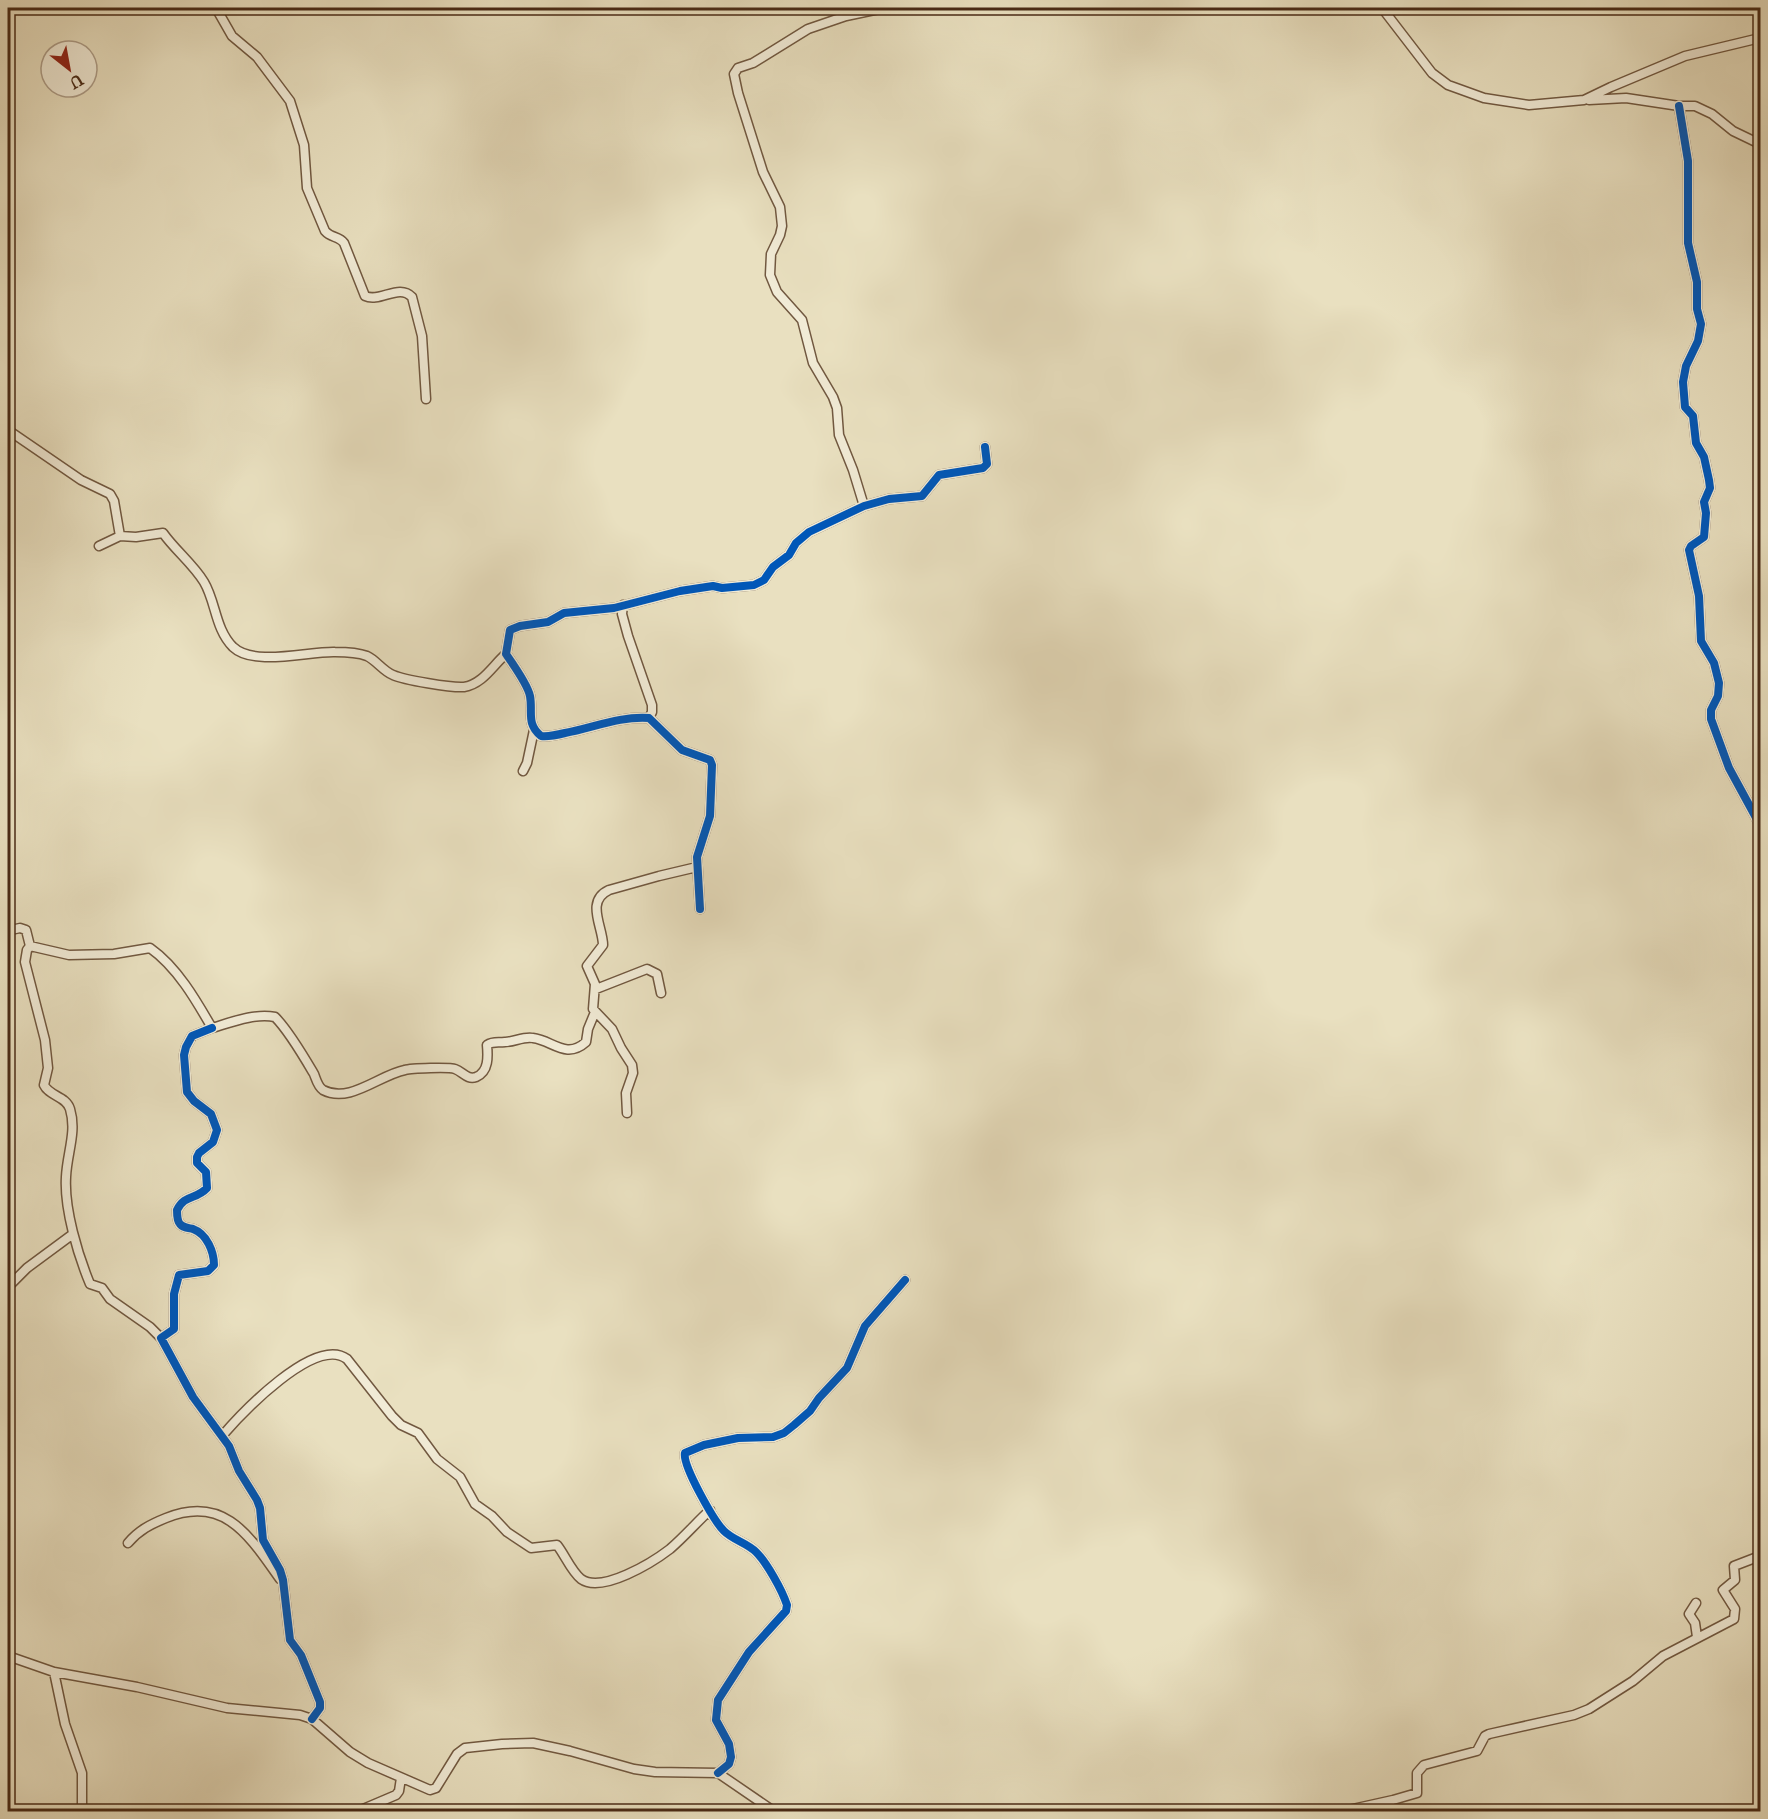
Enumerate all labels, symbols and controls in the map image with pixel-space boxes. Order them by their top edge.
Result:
north arrow [39,39,99,99]
text: U [66,70,87,93]

